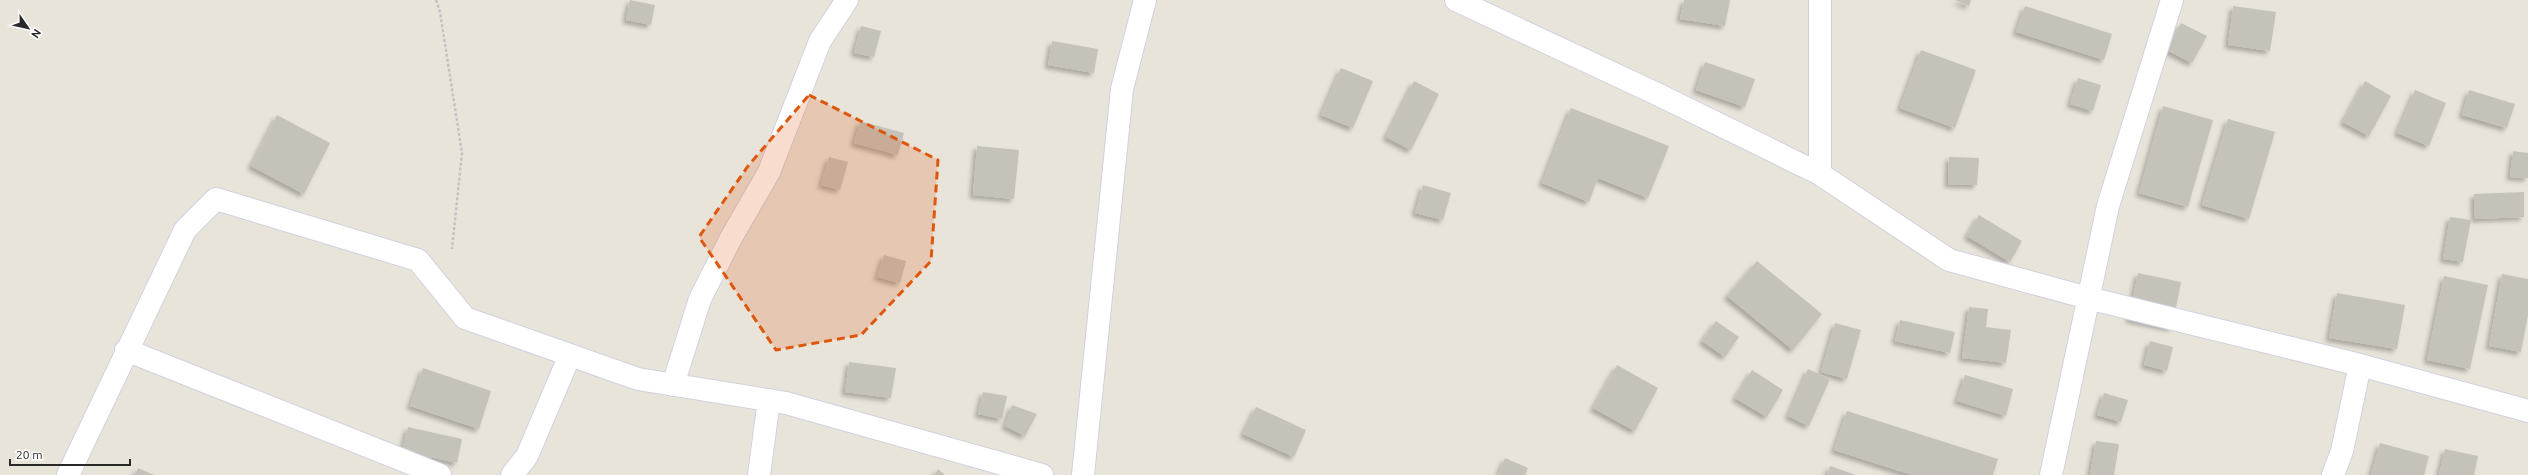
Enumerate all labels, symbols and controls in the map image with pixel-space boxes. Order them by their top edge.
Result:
north arrow [8,8,48,48]
text: N [29,27,44,40]
scale bar [10,441,130,467]
text: 20 m [16,448,43,461]

